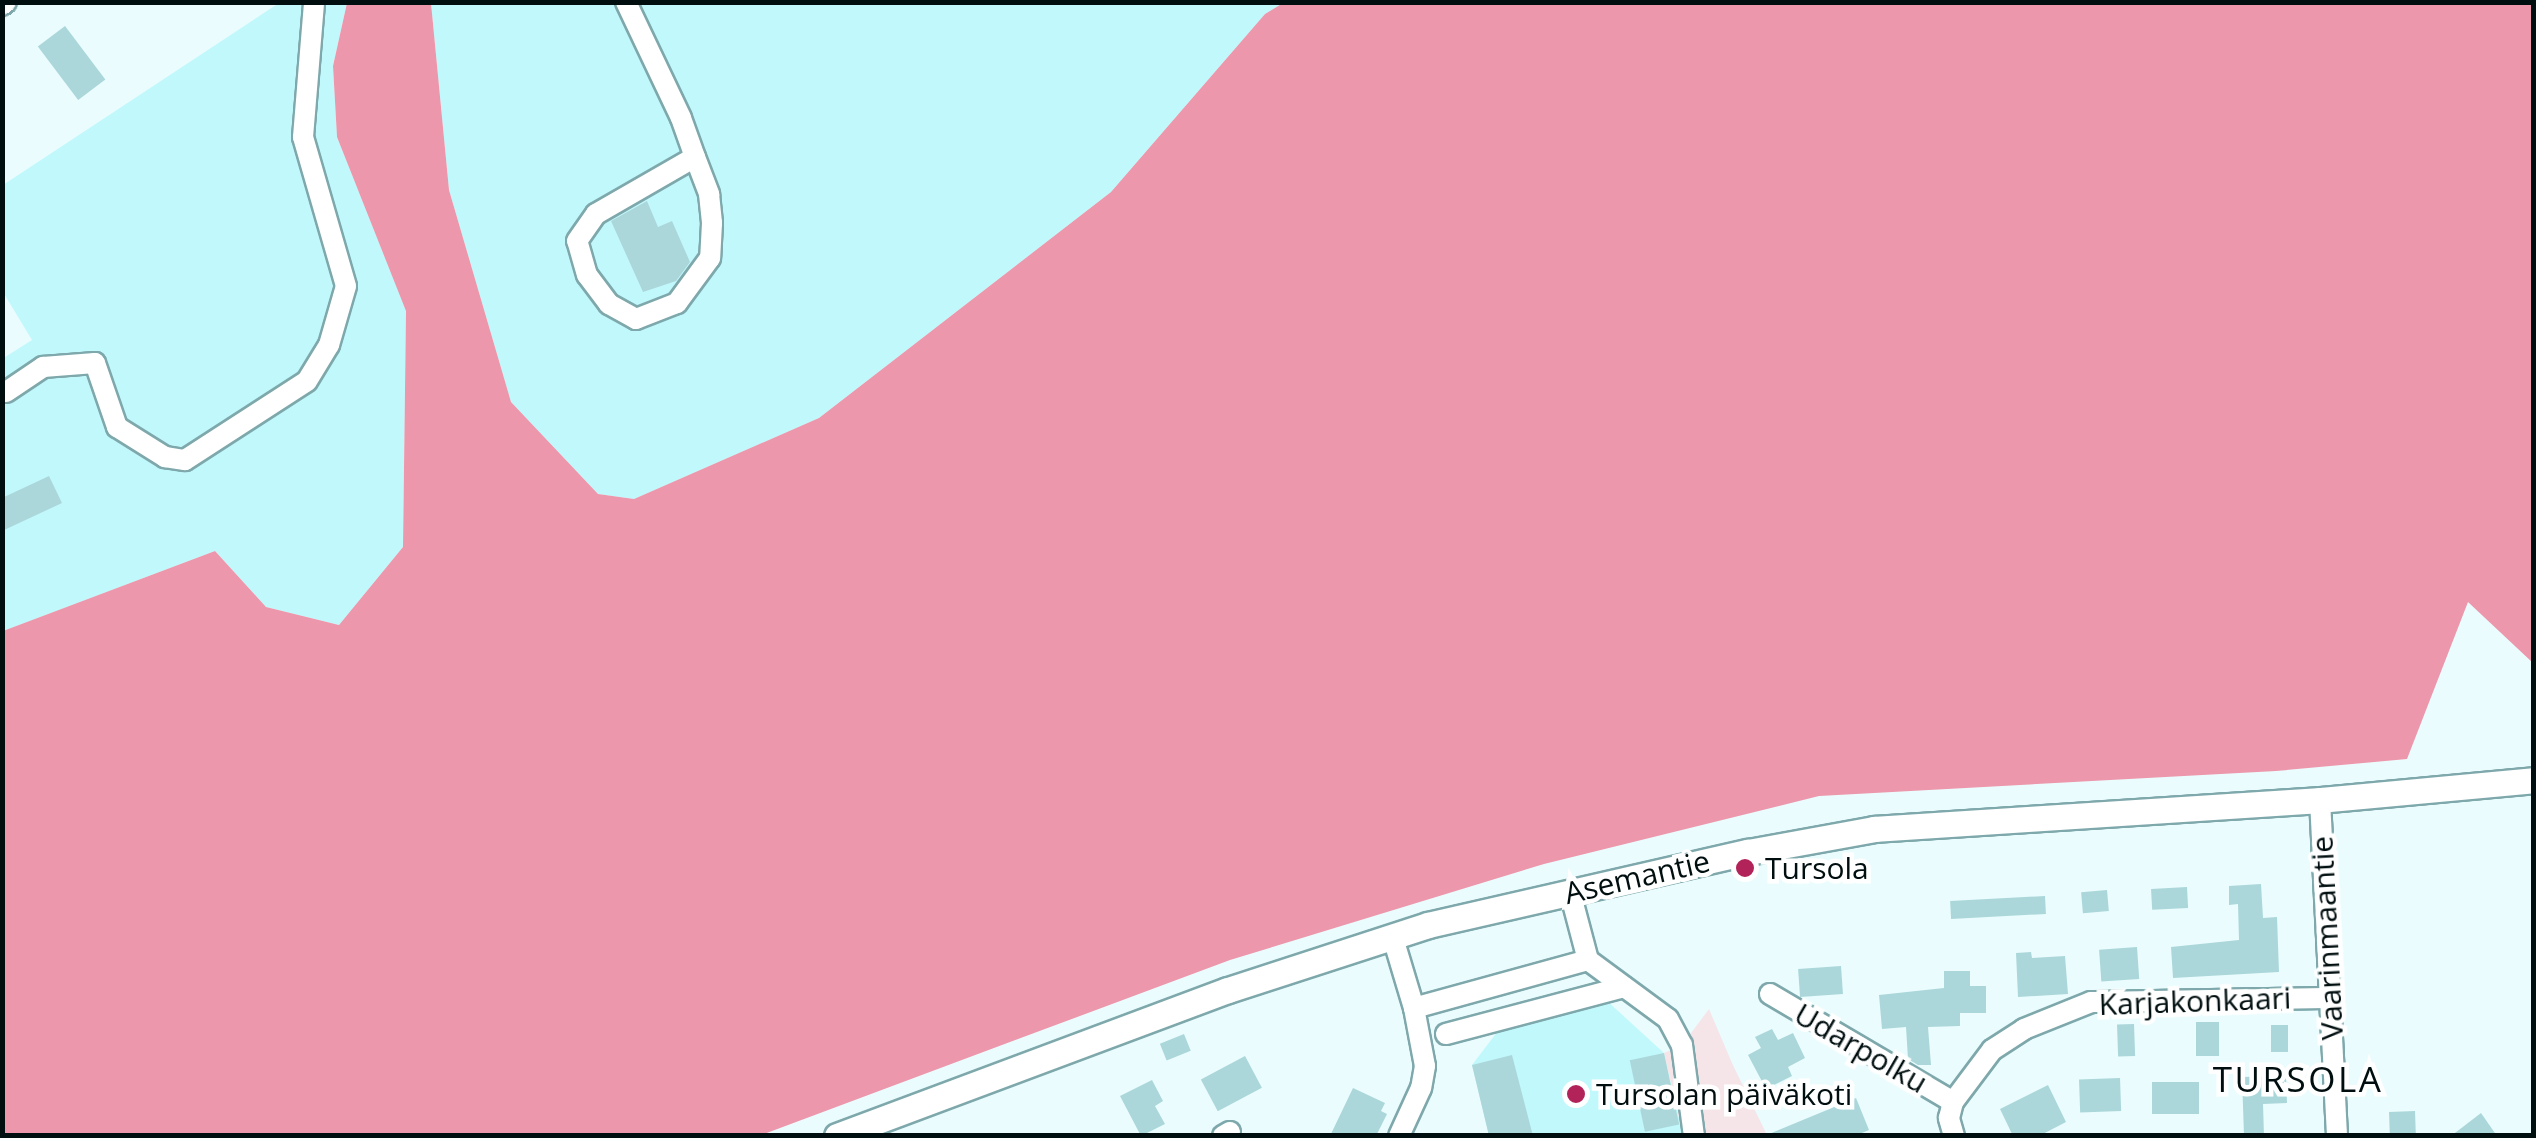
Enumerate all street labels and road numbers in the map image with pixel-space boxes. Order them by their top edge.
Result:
street label: Vaarinmaantie [2304,835,2350,1041]
street label: Asemantie [1561,843,1713,911]
street label: Karjakonkaari [2098,980,2292,1022]
street label: Udarpolku [1788,996,1934,1100]

